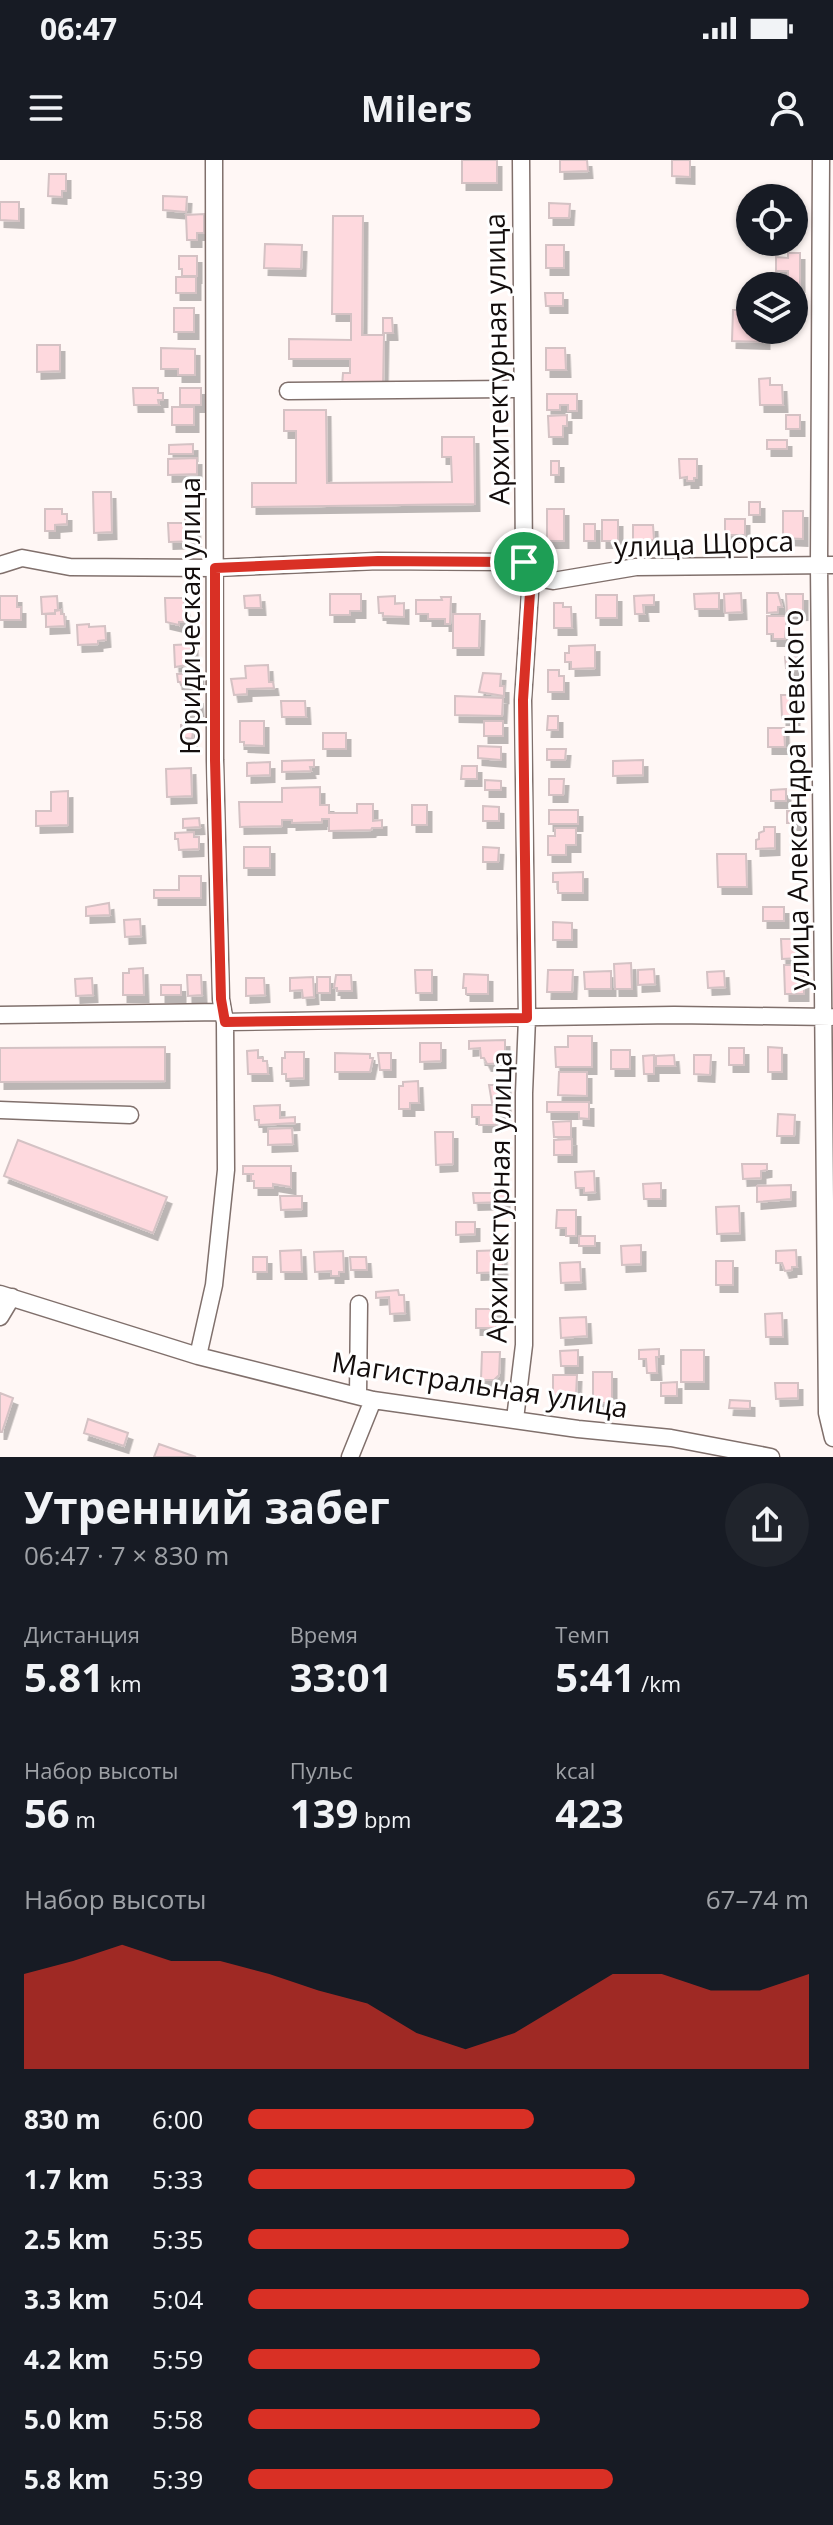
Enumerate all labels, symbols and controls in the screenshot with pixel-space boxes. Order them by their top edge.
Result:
text: 06:47 [40,8,117,49]
text: Milers [361,84,472,133]
icon: menu [24,86,68,130]
icon: person [765,86,809,130]
map controls [736,184,808,344]
button: locate [736,184,808,256]
street label: Архитектурная улица [474,213,518,505]
button: layers [736,272,808,344]
street label: Юридическая улица [170,477,208,755]
street label: улица Щорса [613,521,795,565]
pin [490,528,558,596]
icon: arrive [502,540,546,584]
street label: улица Александра Невского [773,609,817,991]
street label: Архитектурная улица [476,1051,520,1343]
street label: Магистральная улица [329,1342,631,1426]
text: Утренний забег [24,1477,390,1537]
button: share [725,1483,809,1567]
text: 06:47 · 7 × 830 m [24,1537,229,1573]
text: Дистанция [24,1619,140,1649]
text: Время [290,1619,358,1649]
text: Темп [555,1619,610,1649]
text: 5.81 [24,1649,104,1704]
text: 33:01 [290,1649,393,1704]
text: 5:41 [555,1649,635,1704]
text: km [104,1668,142,1698]
text: /km [635,1668,681,1698]
text: Набор высоты [24,1755,179,1785]
text: Пульс [290,1755,353,1785]
text: kcal [555,1755,595,1785]
text: 56 [24,1785,70,1840]
text: 139 [290,1785,358,1840]
text: 423 [555,1785,624,1840]
text: m [70,1804,96,1834]
text: bpm [358,1804,411,1834]
text: Набор высоты [24,1881,207,1917]
text: 67–74 m [706,1881,809,1917]
text: 830 m [24,2101,101,2137]
text: 6:00 [152,2101,203,2137]
text: 1.7 km [24,2161,110,2197]
text: 5:33 [152,2161,203,2197]
text: 2.5 km [24,2221,110,2257]
text: 5:35 [152,2221,203,2257]
text: 3.3 km [24,2281,110,2317]
text: 5:04 [152,2281,203,2317]
text: 4.2 km [24,2341,110,2377]
text: 5:59 [152,2341,203,2377]
text: 5.0 km [24,2401,110,2437]
text: 5:58 [152,2401,203,2437]
text: 5.8 km [24,2461,110,2497]
text: 5:39 [152,2461,203,2497]

